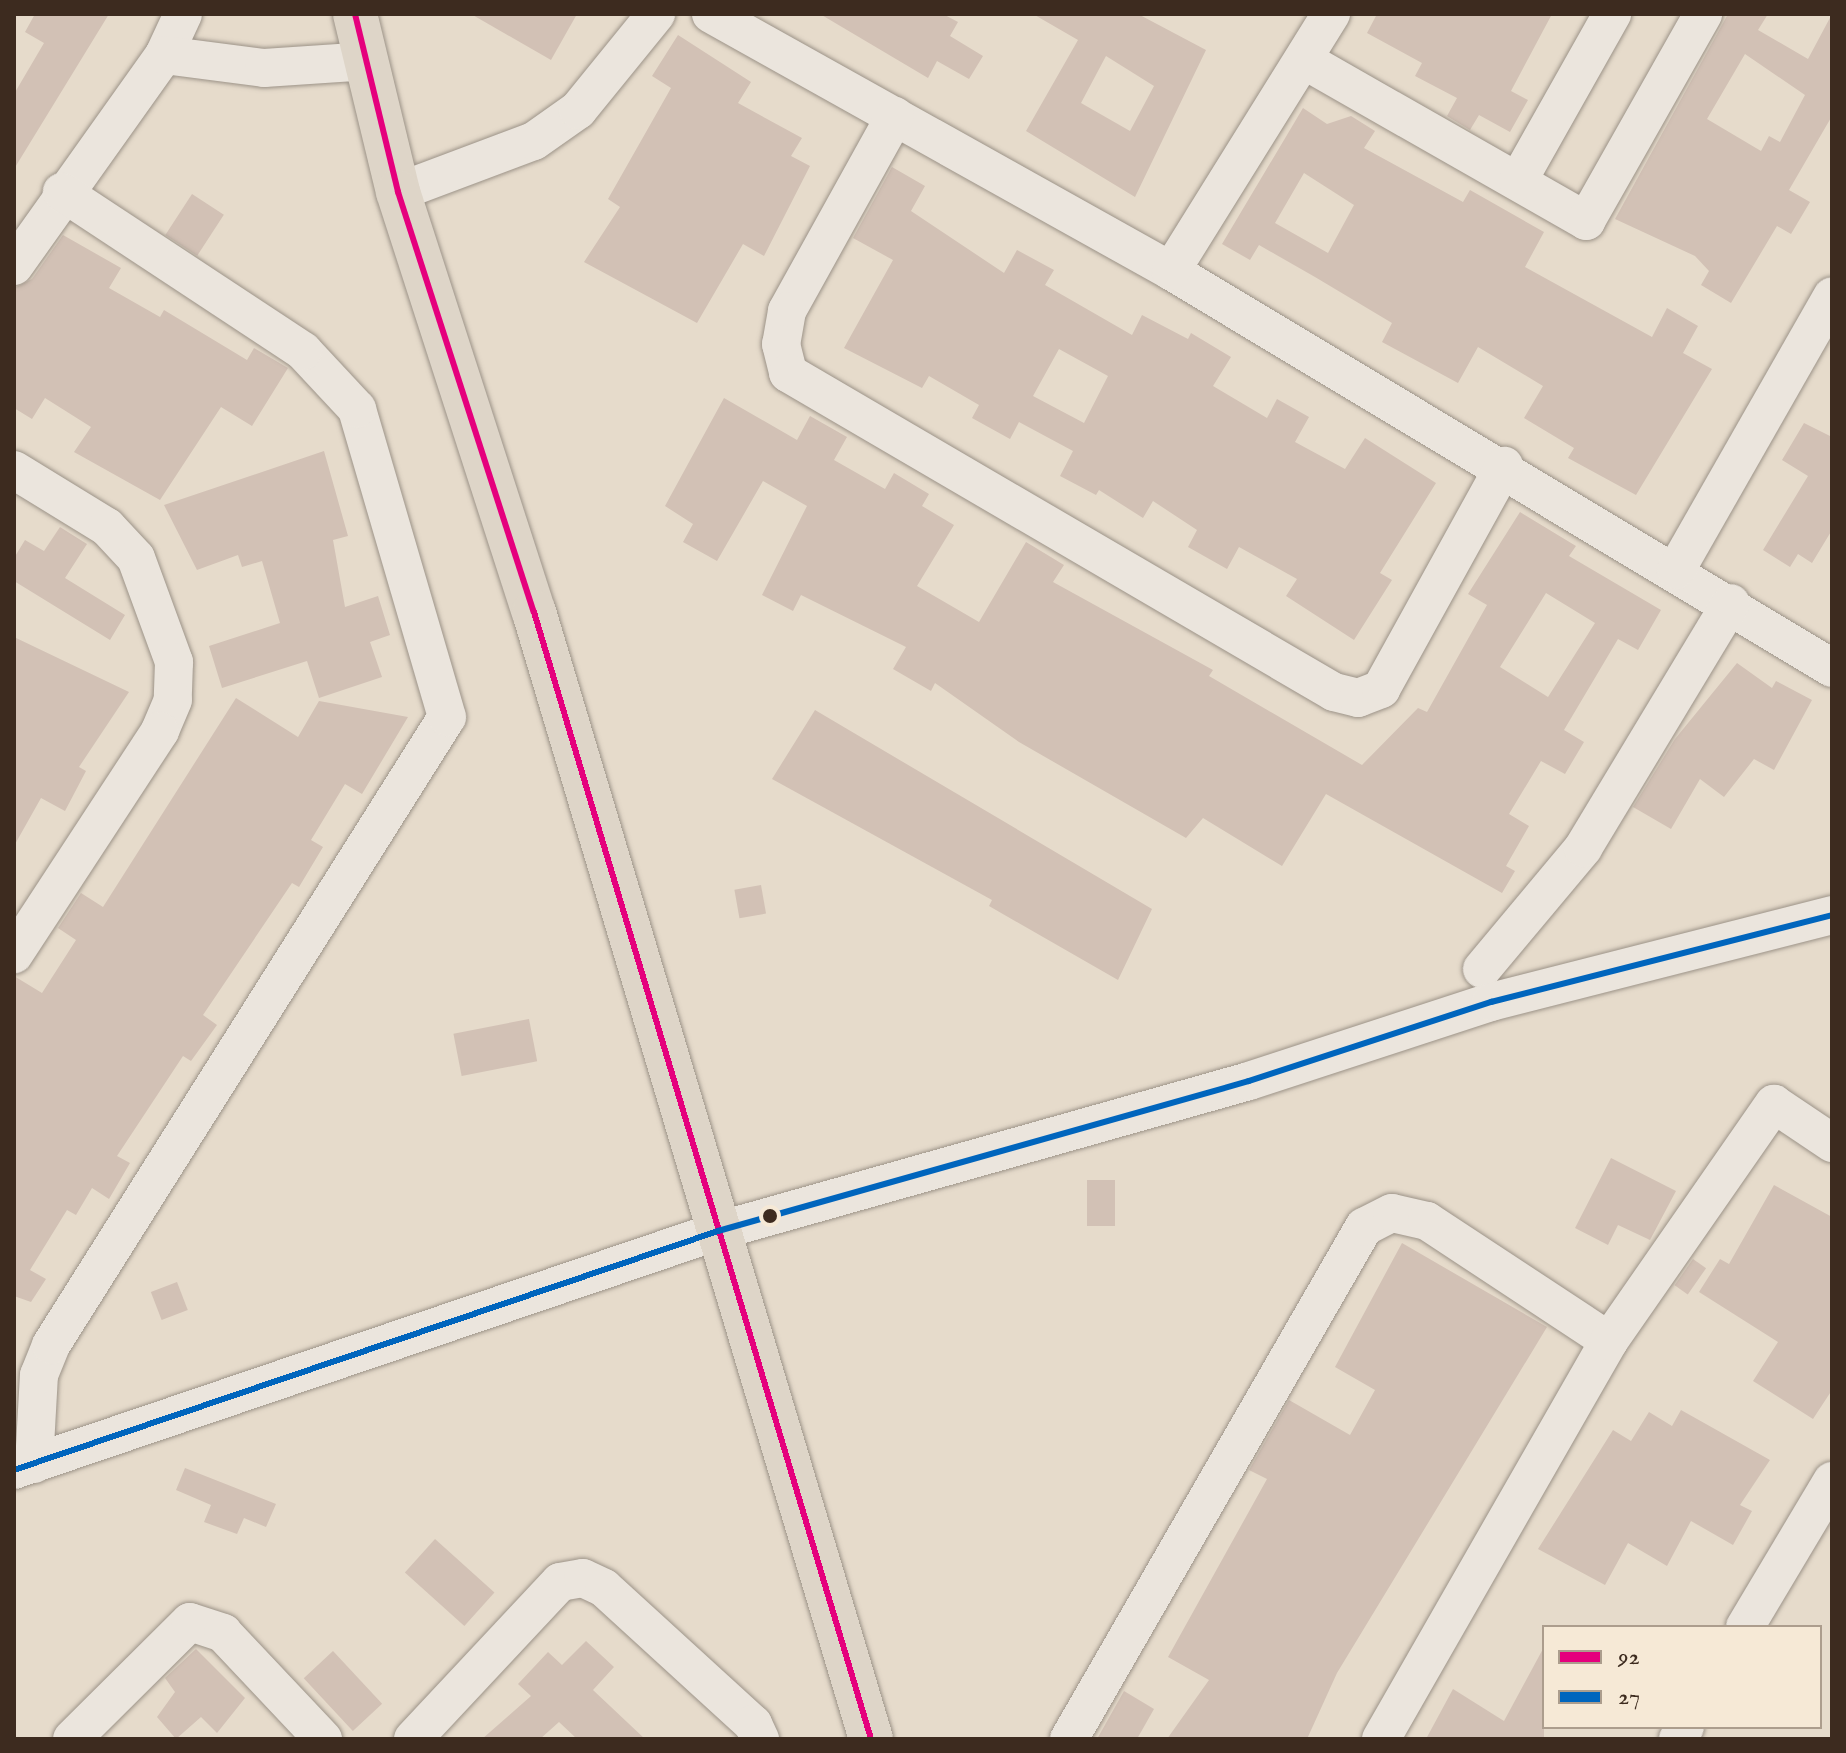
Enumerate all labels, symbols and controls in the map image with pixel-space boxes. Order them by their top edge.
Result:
unlabelled marker [762,1208,778,1224]
legend [1542,1625,1822,1729]
text: 92 [1618,1642,1640,1673]
text: 27 [1618,1682,1640,1713]

